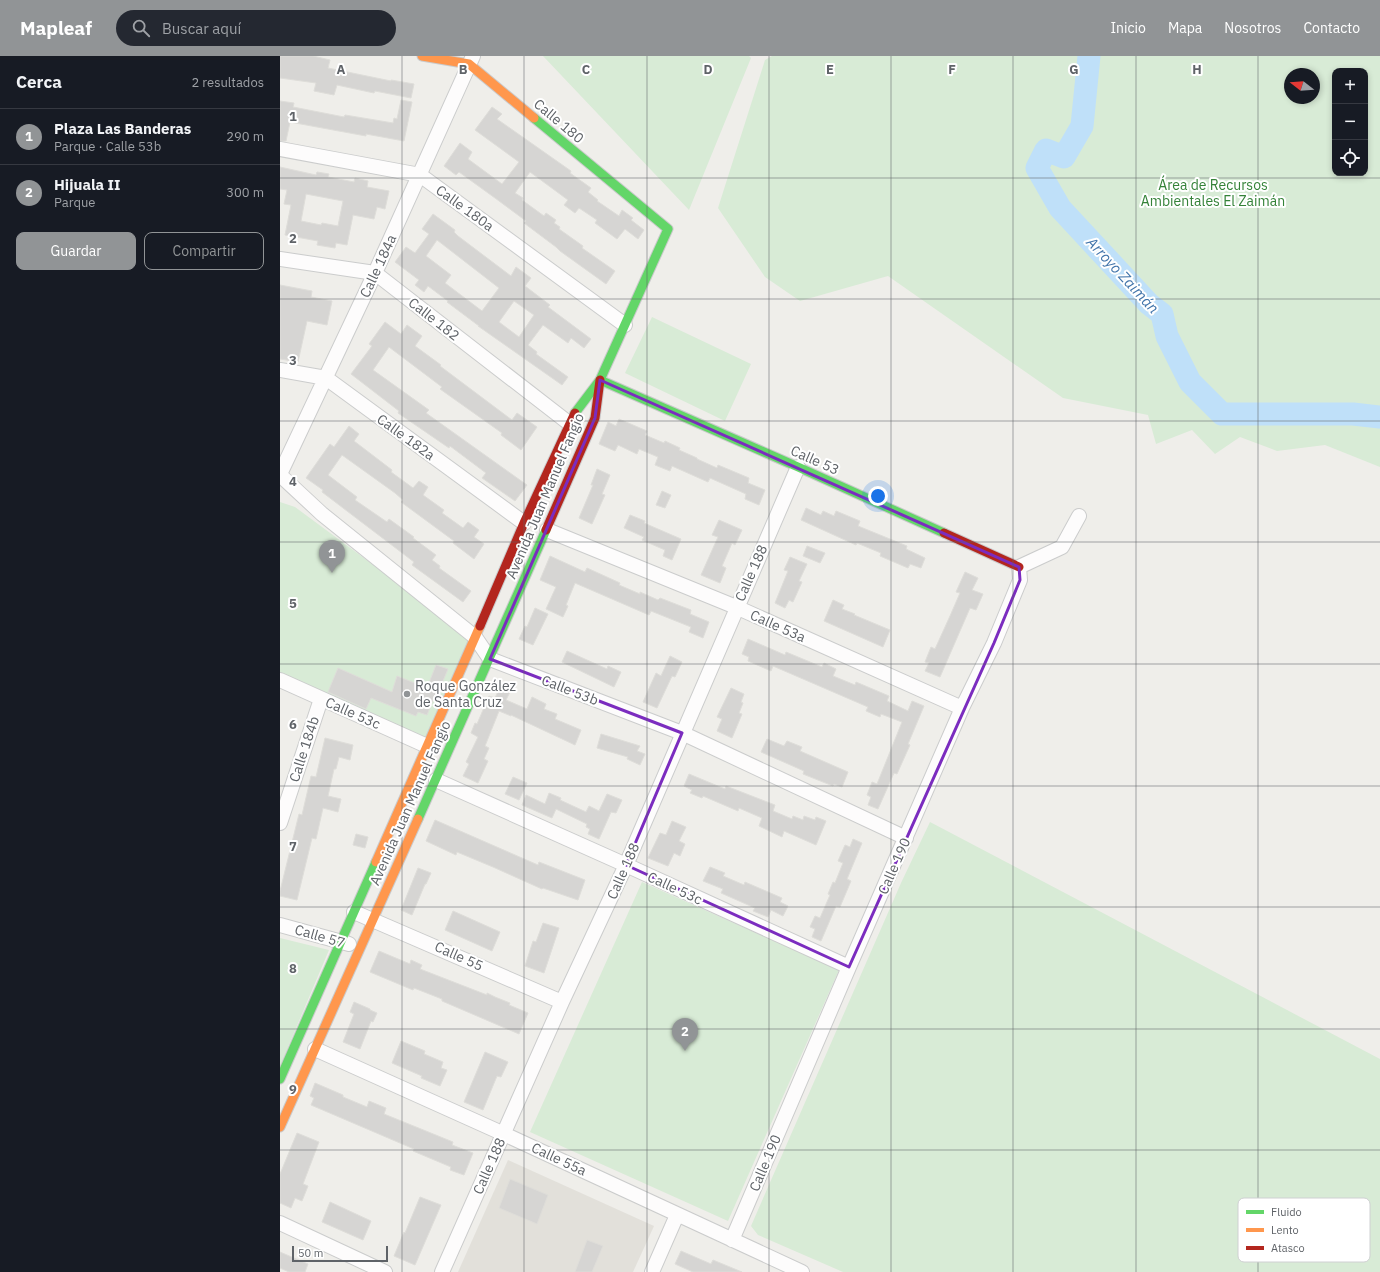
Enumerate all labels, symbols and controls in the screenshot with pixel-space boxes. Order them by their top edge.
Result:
search box [116,10,396,46]
text: Mapleaf [20,16,92,40]
icon: search [130,17,152,39]
text: Buscar aquí [162,19,241,38]
text: Inicio [1110,19,1146,37]
text: Mapa [1168,19,1202,37]
text: Nosotros [1224,19,1281,37]
text: Contacto [1303,19,1360,37]
text: A [337,61,346,78]
text: B [459,61,468,78]
text: C [582,61,591,78]
text: D [703,61,713,78]
text: E [826,61,834,78]
text: F [948,61,956,78]
text: G [1069,61,1079,78]
text: H [1192,61,1202,78]
north arrow [1284,68,1320,104]
map controls [1332,68,1368,176]
button: + [1332,68,1368,104]
text: Cerca [16,71,62,93]
text: 2 resultados [191,74,264,91]
street label: Calle 180 [530,95,588,147]
button: − [1332,104,1368,140]
text: 1 [289,108,297,125]
text: Plaza Las Banderas [54,119,191,138]
text: 1 [25,128,33,145]
text: 290 m [226,128,264,145]
text: Parque · Calle 53b [54,138,161,155]
button: locate [1332,140,1368,176]
text: Hijuala II [54,175,121,194]
park label: Área de Recursos Ambientales El Zaimán [1141,175,1285,210]
street label: Calle 180a [432,181,498,235]
text: 2 [25,184,33,201]
text: 300 m [226,184,264,201]
text: Parque [54,194,95,211]
text: 2 [289,230,297,247]
street label: Calle 184a [356,231,401,300]
button: Guardar [16,232,136,270]
button: Compartir [144,232,264,270]
water label: Arroyo Zaimán [1082,232,1163,317]
street label: Calle 182 [405,293,463,345]
text: 3 [289,352,297,369]
street label: Calle 182a [373,410,439,464]
street label: Avenida Juan Manuel Fangio [502,410,588,582]
street label: Calle 53 [788,441,842,479]
text: 4 [289,473,297,490]
your location [868,486,888,506]
pin: 1 [319,540,345,573]
street label: Calle 188 [731,542,771,604]
text: 5 [289,595,297,612]
street label: Calle 53a [747,606,809,646]
street label: Calle 53b [539,671,601,709]
place label: Roque González de Santa Cruz [415,677,517,711]
marker: Roque González de Santa Cruz [402,689,412,699]
street label: Calle 53c [323,693,383,733]
street label: Calle 184b [285,714,323,784]
text: 6 [289,716,297,733]
street label: Avenida Juan Manuel Fangio [366,718,455,888]
street label: Calle 190 [874,835,914,897]
text: 7 [289,838,297,855]
street label: Calle 188 [603,840,643,902]
street label: Calle 53c [645,867,705,909]
street label: Calle 57 [293,920,347,952]
street label: Calle 55 [432,937,486,975]
text: 8 [289,960,297,977]
pin: 2 [672,1018,698,1051]
text: 9 [289,1081,297,1098]
street label: Calle 190 [745,1132,785,1194]
street label: Calle 188 [469,1135,509,1197]
street label: Calle 55a [528,1138,590,1180]
legend [1238,1198,1370,1262]
text: Fluido [1271,1205,1302,1219]
text: Lento [1271,1223,1299,1237]
text: Atasco [1271,1241,1305,1255]
scale bar [292,1244,388,1263]
text: 50 m [298,1246,323,1260]

